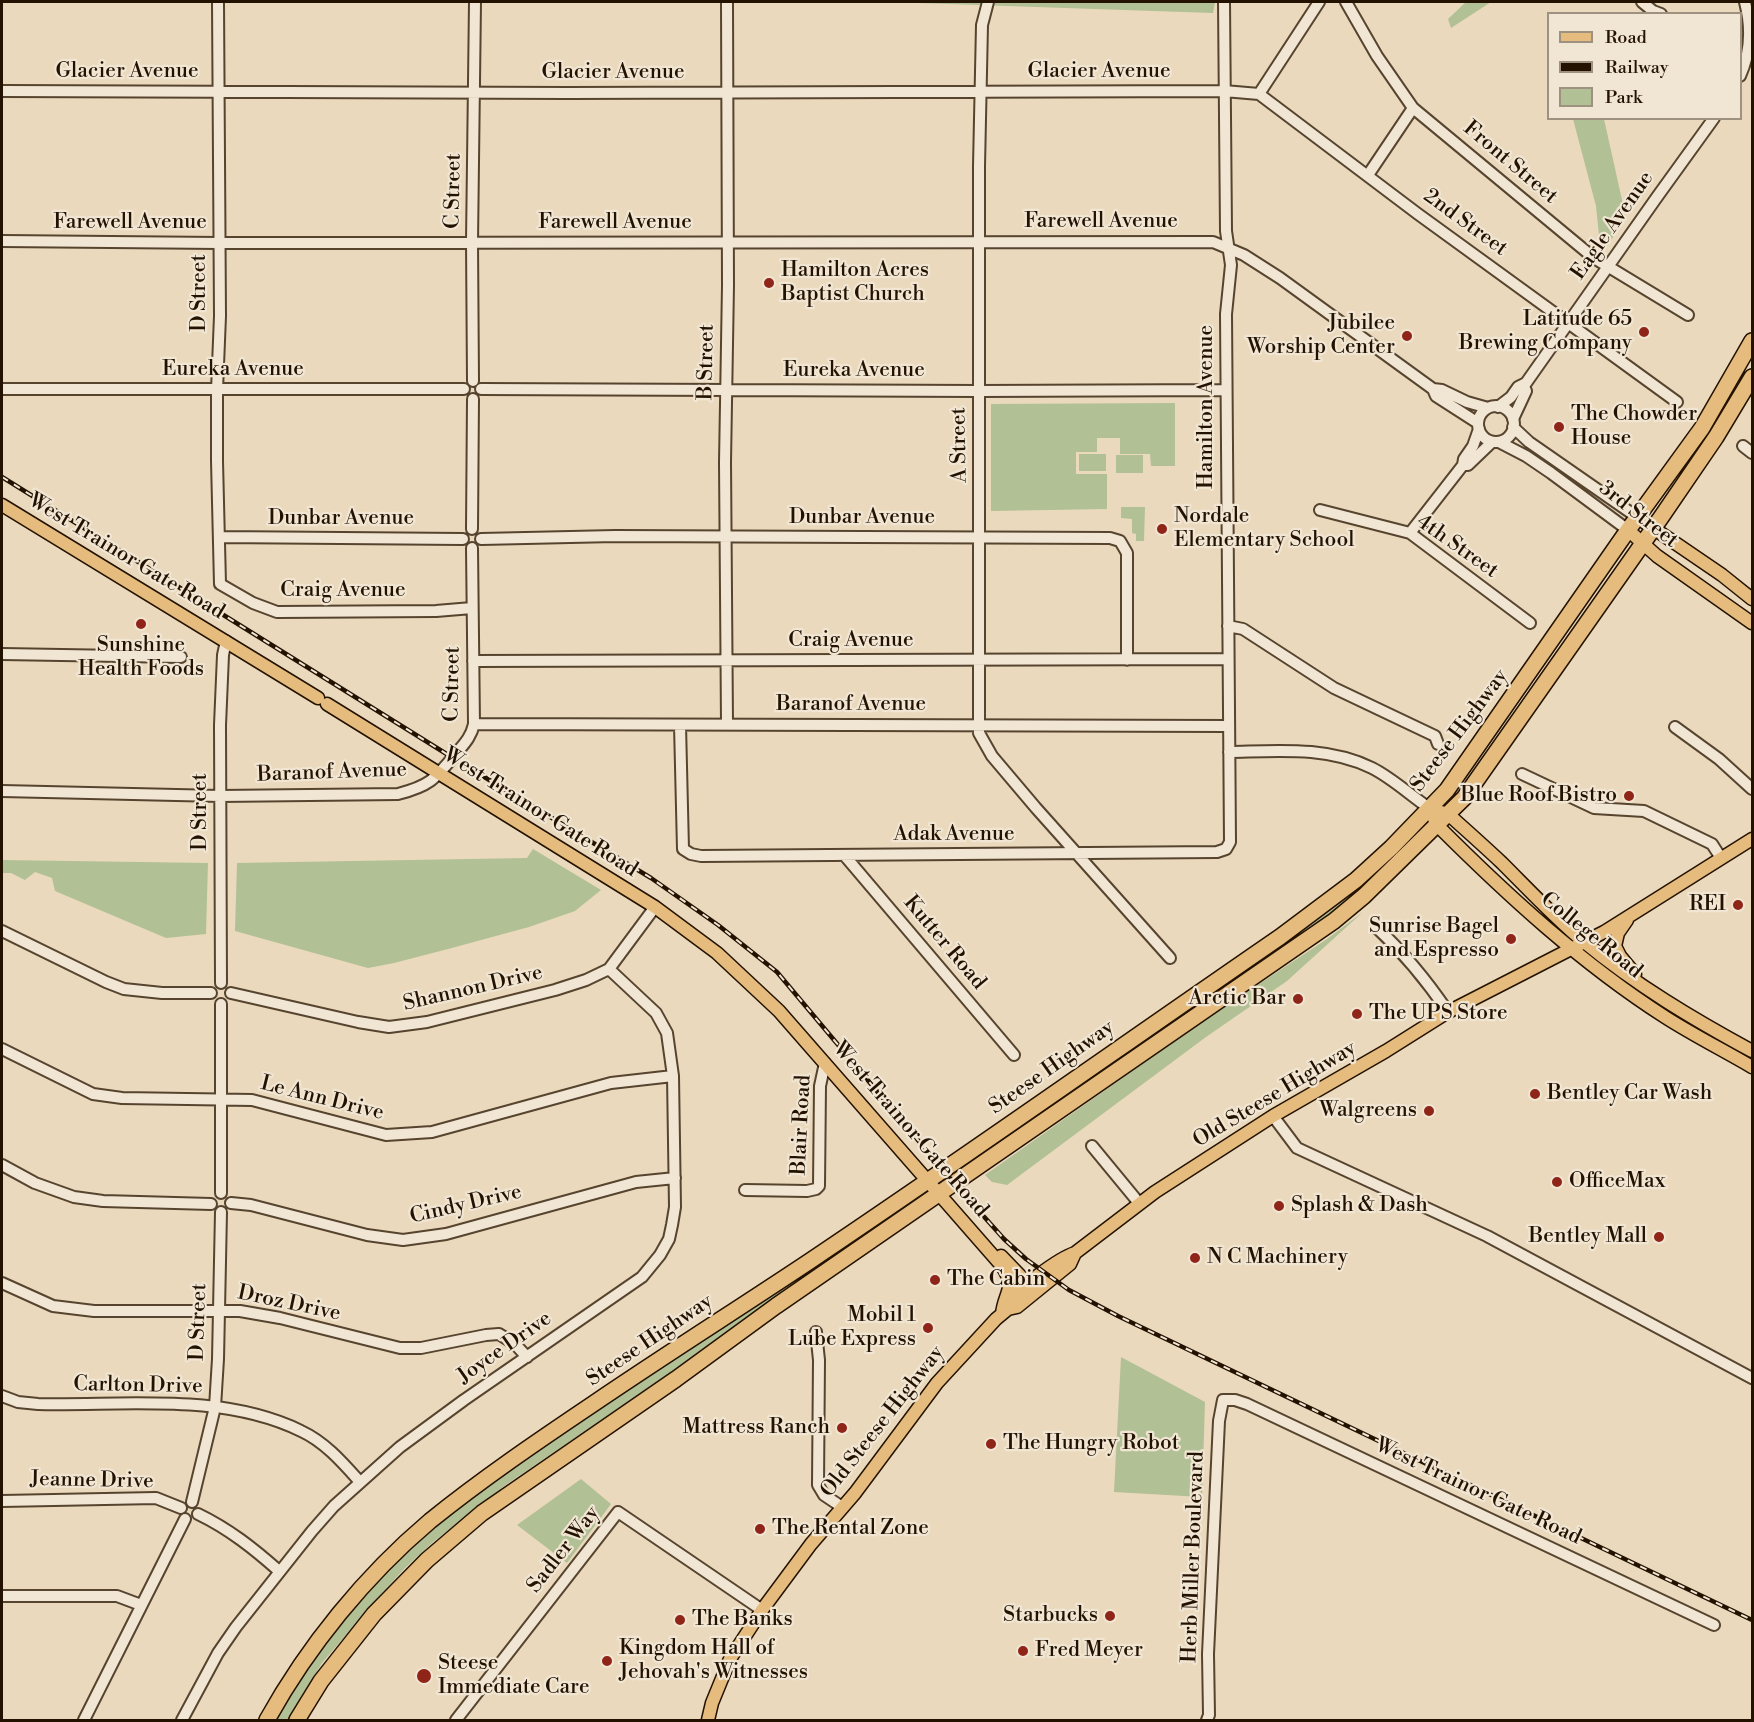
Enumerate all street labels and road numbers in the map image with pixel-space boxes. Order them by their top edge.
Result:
street label: Glacier Avenue [55,59,199,85]
street label: Glacier Avenue [1027,59,1171,85]
street label: Glacier Avenue [541,60,685,86]
street label: Front Street [1458,116,1562,210]
street label: C Street [441,153,467,229]
street label: Eagle Avenue [1566,167,1660,285]
street label: 2nd Street [1418,184,1512,262]
street label: Farewell Avenue [1024,209,1178,235]
street label: Farewell Avenue [53,210,207,236]
street label: Farewell Avenue [538,210,692,236]
street label: D Street [187,254,213,332]
street label: B Street [694,324,720,400]
street label: Hamilton Avenue [1194,325,1220,489]
street label: Eureka Avenue [162,357,304,383]
street label: Eureka Avenue [783,358,925,384]
street label: A Street [947,407,973,483]
street label: 3rd Street [1593,476,1683,554]
street label: West Trainor Gate Road [23,488,229,626]
street label: Dunbar Avenue [789,505,935,531]
street label: Dunbar Avenue [268,506,414,532]
street label: 4th Street [1411,510,1503,584]
street label: Craig Avenue [280,578,406,604]
street label: Craig Avenue [788,628,914,654]
street label: C Street [440,646,466,722]
street label: Steese Highway [1406,665,1514,797]
street label: Baranof Avenue [776,692,926,718]
street label: West Trainor Gate Road [438,743,642,883]
street label: Baranof Avenue [257,758,407,788]
street label: D Street [188,773,214,851]
street label: Adak Avenue [893,822,1015,848]
street label: College Road [1535,887,1647,985]
street label: Kutter Road [897,891,991,995]
street label: Shannon Drive [401,961,545,1017]
street label: Steese Highway [985,1016,1119,1120]
street label: Old Steese Highway [1189,1036,1361,1154]
street label: West Trainor Gate Road [827,1037,993,1223]
street label: Le Ann Drive [258,1072,386,1126]
street label: Blair Road [787,1074,817,1176]
street label: Cindy Drive [408,1180,524,1230]
street label: Droz Drive [235,1281,343,1327]
street label: D Street [185,1283,213,1361]
street label: Steese Highway [582,1289,718,1393]
street label: Joyce Drive [453,1306,557,1390]
street label: Old Steese Highway [816,1341,950,1503]
street label: Carlton Drive [73,1372,203,1400]
street label: West Trainor Gate Road [1371,1433,1585,1551]
street label: Herb Miller Boulevard [1178,1451,1210,1663]
street label: Jeanne Drive [30,1467,154,1495]
street label: Sadler Way [522,1502,606,1598]

